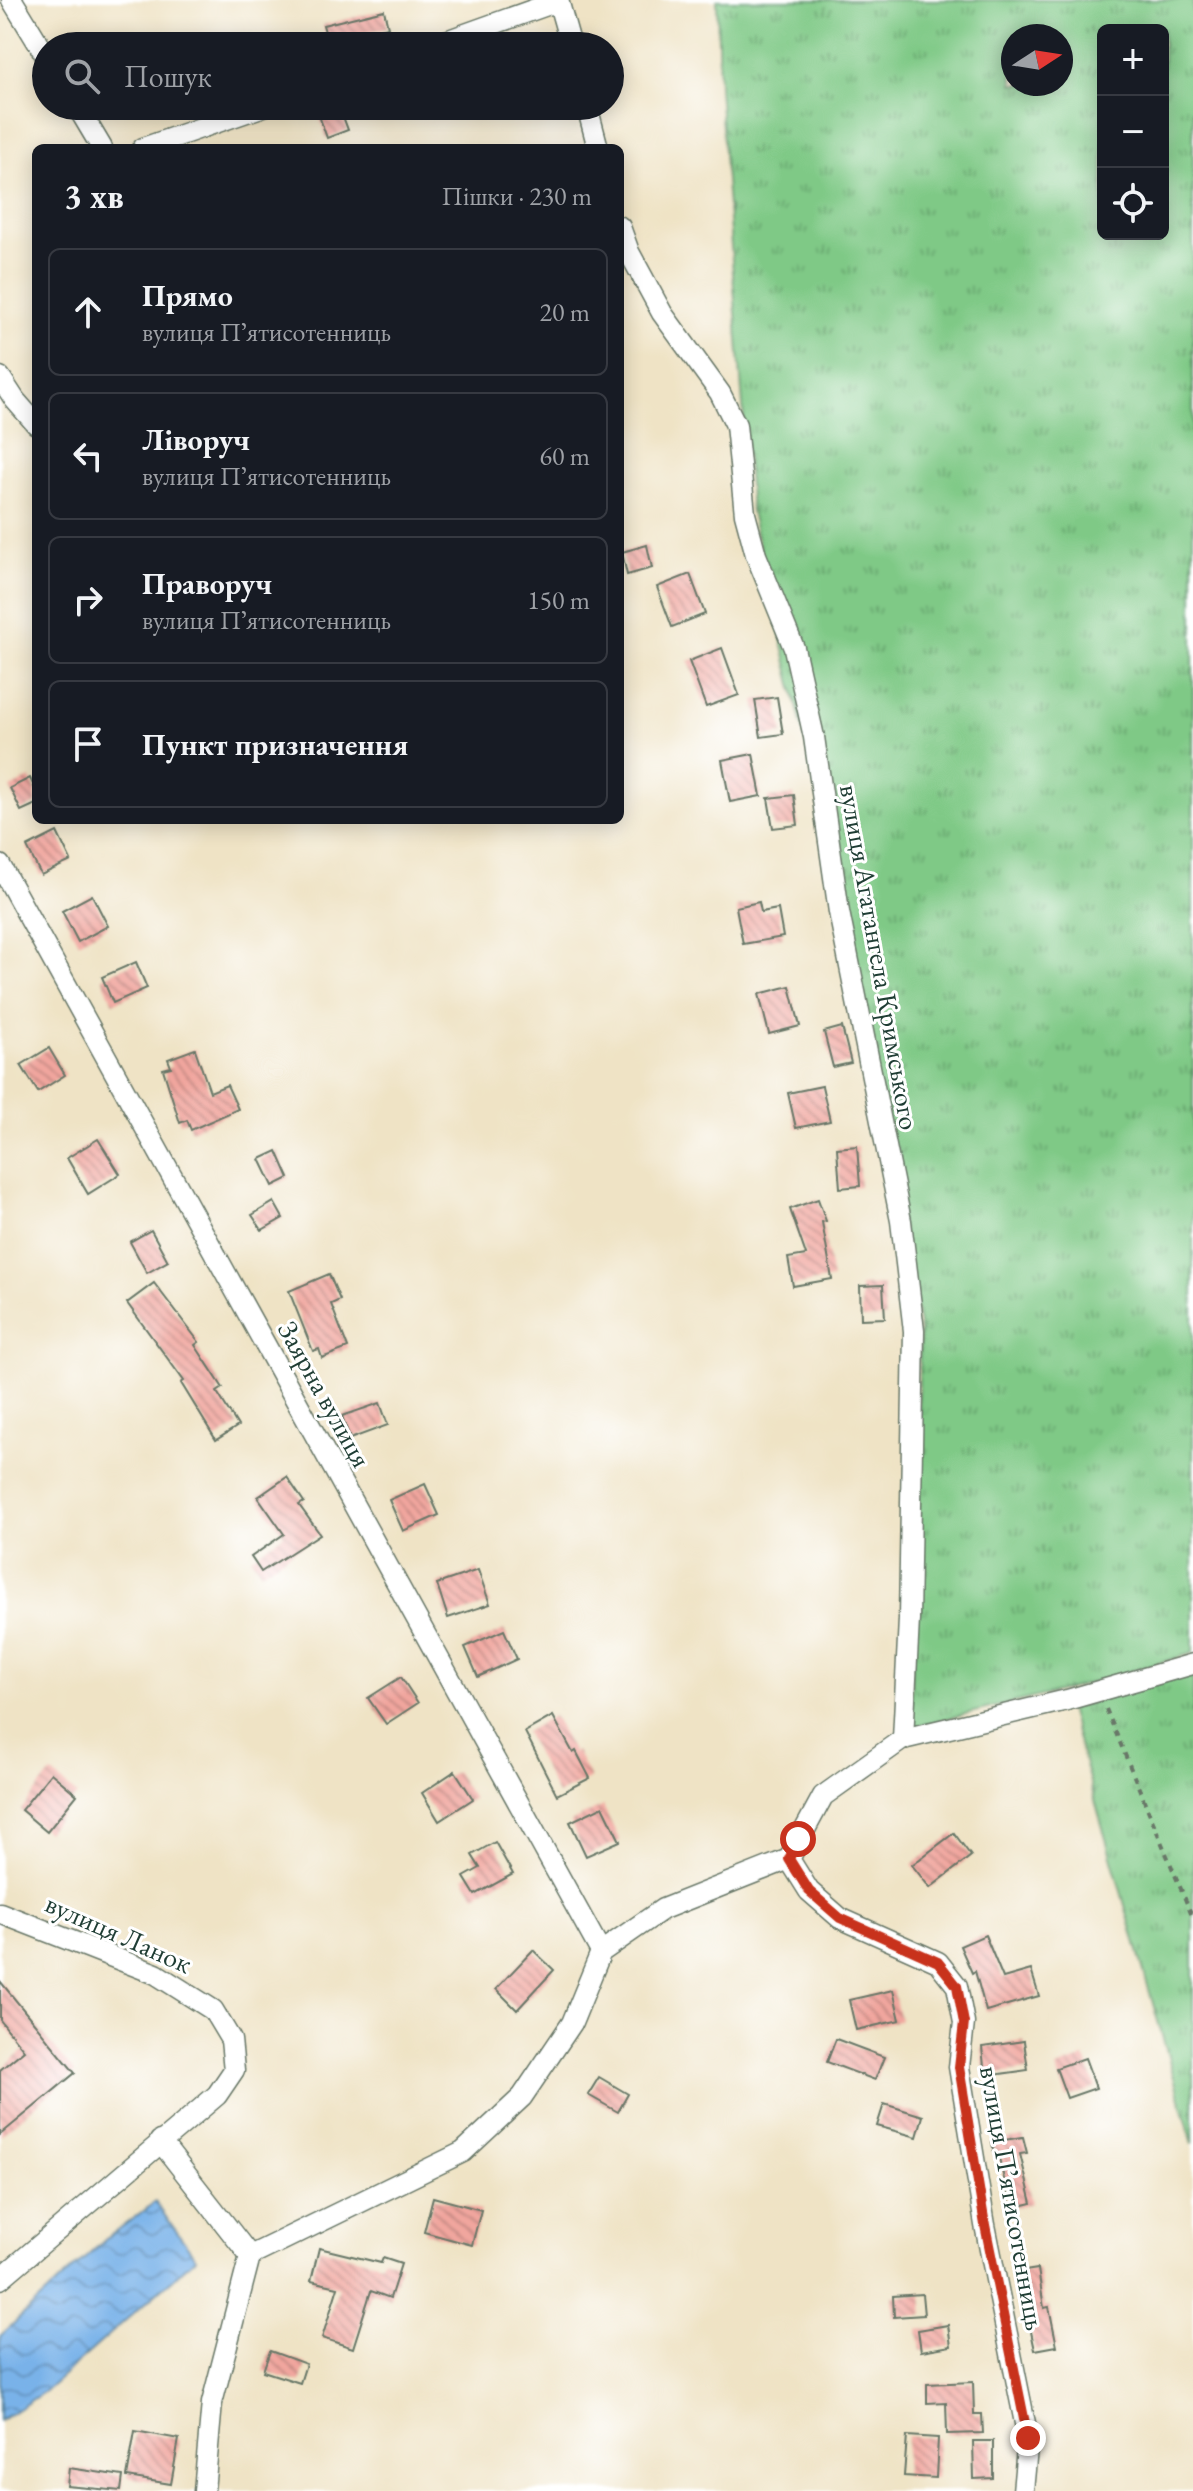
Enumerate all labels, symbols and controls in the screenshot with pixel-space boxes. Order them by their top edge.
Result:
north arrow [1001,24,1073,96]
map controls [1097,24,1169,240]
button: + [1097,24,1169,96]
search box [32,32,624,120]
icon: search [60,54,104,98]
text: Пошук [124,57,212,96]
button: − [1097,96,1169,168]
button: locate [1097,168,1169,240]
text: 3 хв [64,174,124,218]
text: Пішки · 230 m [441,179,592,213]
text: Прямо [142,276,233,315]
icon: ahead [66,290,110,334]
text: 20 m [540,295,590,329]
text: вулиця Пʼятисотенниць [142,315,391,349]
text: Ліворуч [142,420,250,459]
icon: left [66,434,110,478]
text: 60 m [540,439,590,473]
text: вулиця Пʼятисотенниць [142,459,391,493]
text: Праворуч [142,564,272,603]
icon: right [66,578,110,622]
text: 150 m [527,583,590,617]
text: вулиця Пʼятисотенниць [142,603,391,637]
icon: arrive [66,722,110,766]
text: Пункт призначення [142,725,408,764]
street label: вулиця Агатангела Кримського [832,781,928,1133]
street label: Заярна вулиця [270,1314,380,1474]
route start [780,1821,816,1857]
street label: вулиця Ланок [40,1885,198,1981]
street label: вулиця Пʼятисотенниць [972,2063,1054,2333]
route end [1010,2420,1046,2456]

